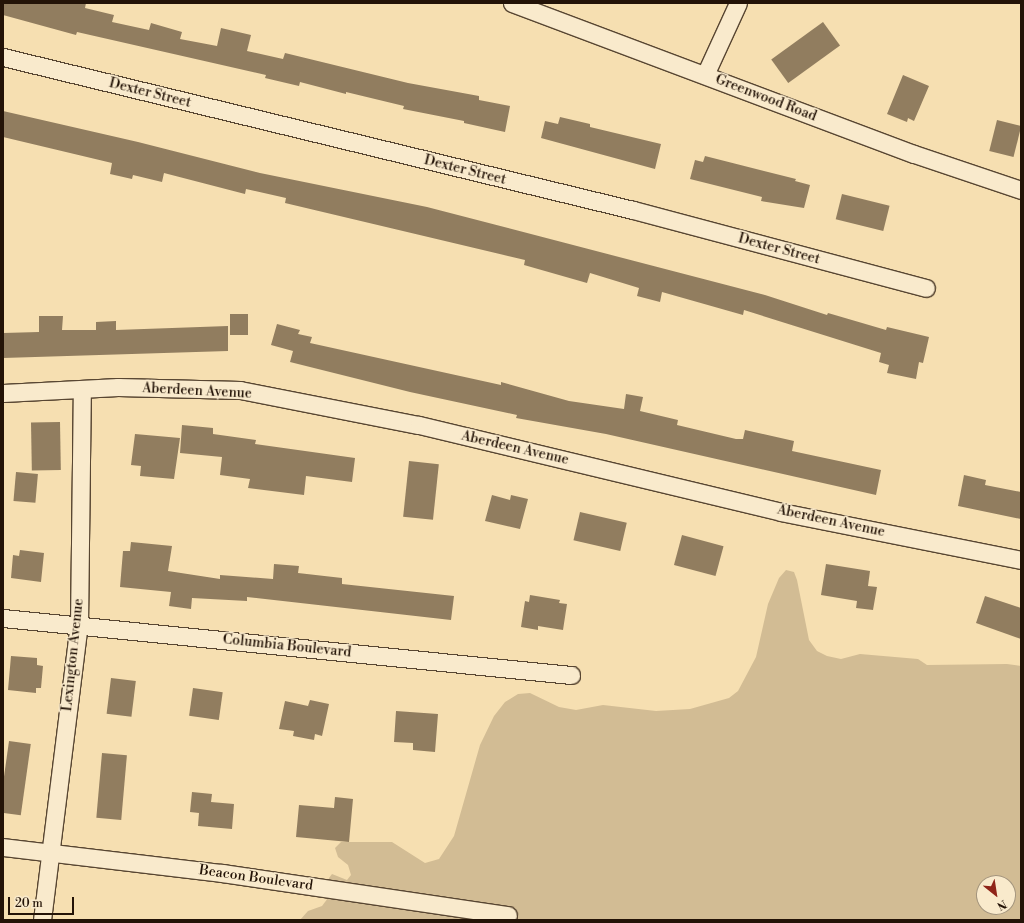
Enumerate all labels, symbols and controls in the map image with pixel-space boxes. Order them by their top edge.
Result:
street label: Greenwood Road [713,71,819,125]
street label: Dexter Street [107,75,193,111]
street label: Dexter Street [422,152,508,188]
street label: Dexter Street [736,230,822,268]
street label: Aberdeen Avenue [142,380,252,402]
street label: Aberdeen Avenue [460,427,570,469]
street label: Aberdeen Avenue [776,501,886,541]
street label: Lexington Avenue [59,598,87,712]
street label: Columbia Boulevard [222,631,352,661]
street label: Beacon Boulevard [198,862,314,894]
north arrow [976,875,1016,915]
scale bar [10,889,76,915]
text: 20 m [15,896,43,911]
text: N [994,896,1009,913]

